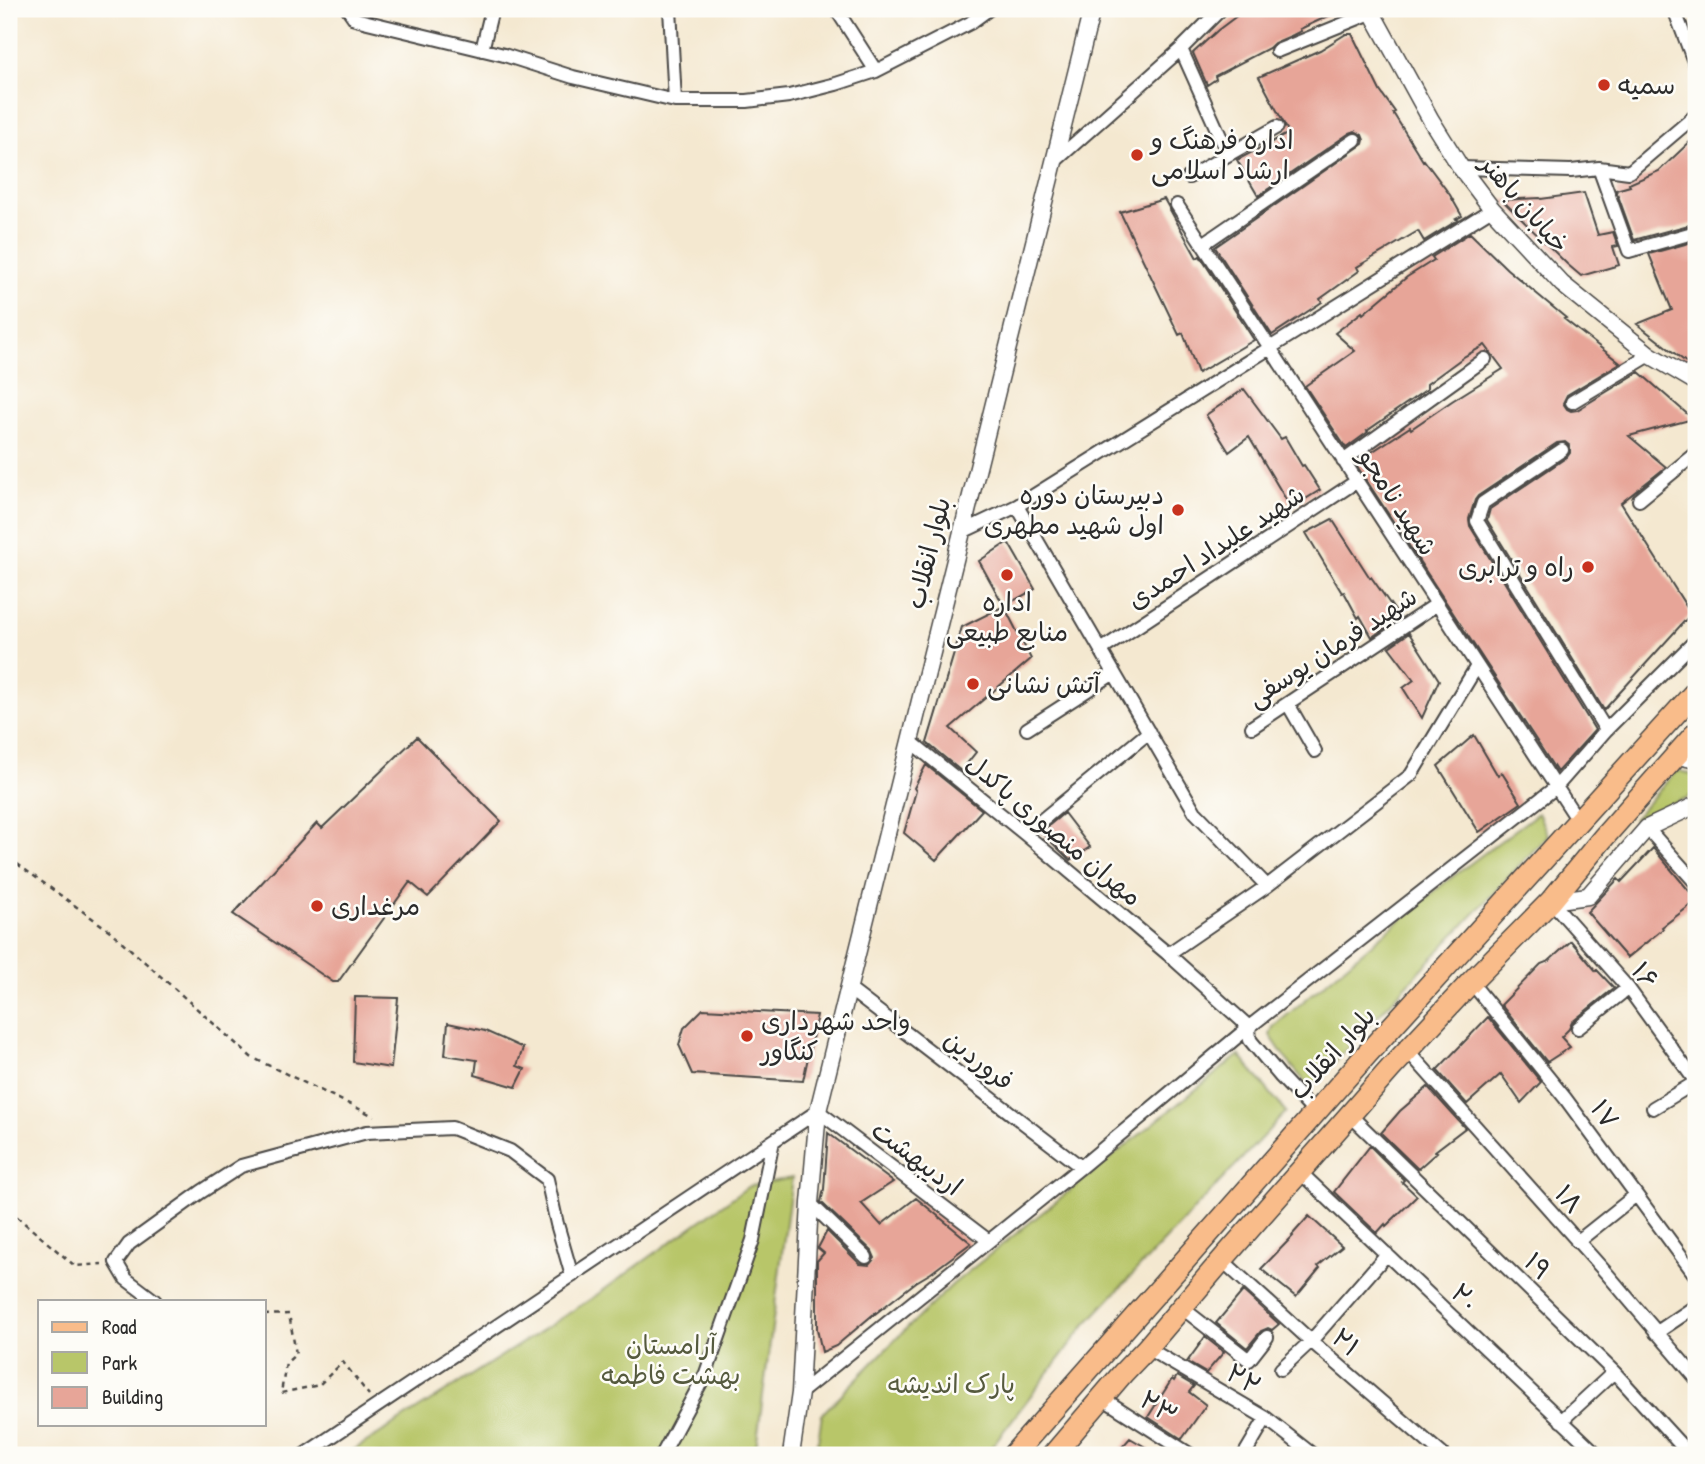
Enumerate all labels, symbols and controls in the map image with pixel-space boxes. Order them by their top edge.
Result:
place label: سمیه [1618,67,1675,102]
marker: سمیه [1596,77,1612,93]
place label: اداره فرهنگ و ارشاد اسلامی [1149,122,1293,187]
street label: خیابان باهنر [1472,146,1578,260]
marker: اداره فرهنگ و ارشاد اسلامی [1129,147,1145,163]
street label: شهید نامجو [1350,440,1446,562]
street label: شهید علیداد احمدی [1120,476,1311,617]
place label: دبیرستان دوره اول شهید مطهری [984,477,1164,542]
street label: بلوار انقلاب [897,493,958,612]
marker: دبیرستان دوره اول شهید مطهری [1170,502,1186,518]
place label: راه و ترابری [1458,549,1574,584]
marker: راه و ترابری [1580,559,1596,575]
marker: اداره منابع طبیعی [999,567,1015,583]
street label: شهید فرمان یوسفی [1240,578,1424,715]
place label: اداره منابع طبیعی [946,584,1068,651]
place label: آتش نشانی [987,666,1102,701]
marker: آتش نشانی [965,676,981,692]
street label: مهران منصوری پاکدل [959,746,1150,914]
place label: مرغداری [331,888,420,923]
marker: مرغداری [309,898,325,914]
street label: ۱۶ [1624,954,1667,995]
street label: بلوار انقلاب [1280,999,1383,1107]
place label: واحد شهرداری کنگاور [759,1003,910,1068]
street label: فروردین [937,1021,1021,1098]
marker: واحد شهرداری کنگاور [739,1028,755,1044]
street label: ۱۷ [1583,1092,1628,1135]
street label: اردیبهشت [865,1112,970,1203]
street label: ۱۸ [1547,1177,1592,1221]
street label: ۱۹ [1517,1244,1560,1287]
street label: ۲۰ [1444,1275,1487,1318]
legend [38,1300,266,1426]
text: Road [102,1312,136,1341]
street label: ۲۱ [1325,1320,1368,1364]
park label: آرامستان بهشت فاطمه [601,1327,741,1392]
text: Park [102,1348,137,1377]
street label: ۲۲ [1220,1355,1268,1403]
park label: پارک اندیشه [887,1366,1015,1401]
street label: ۲۳ [1133,1381,1185,1432]
text: Building [102,1382,163,1411]

